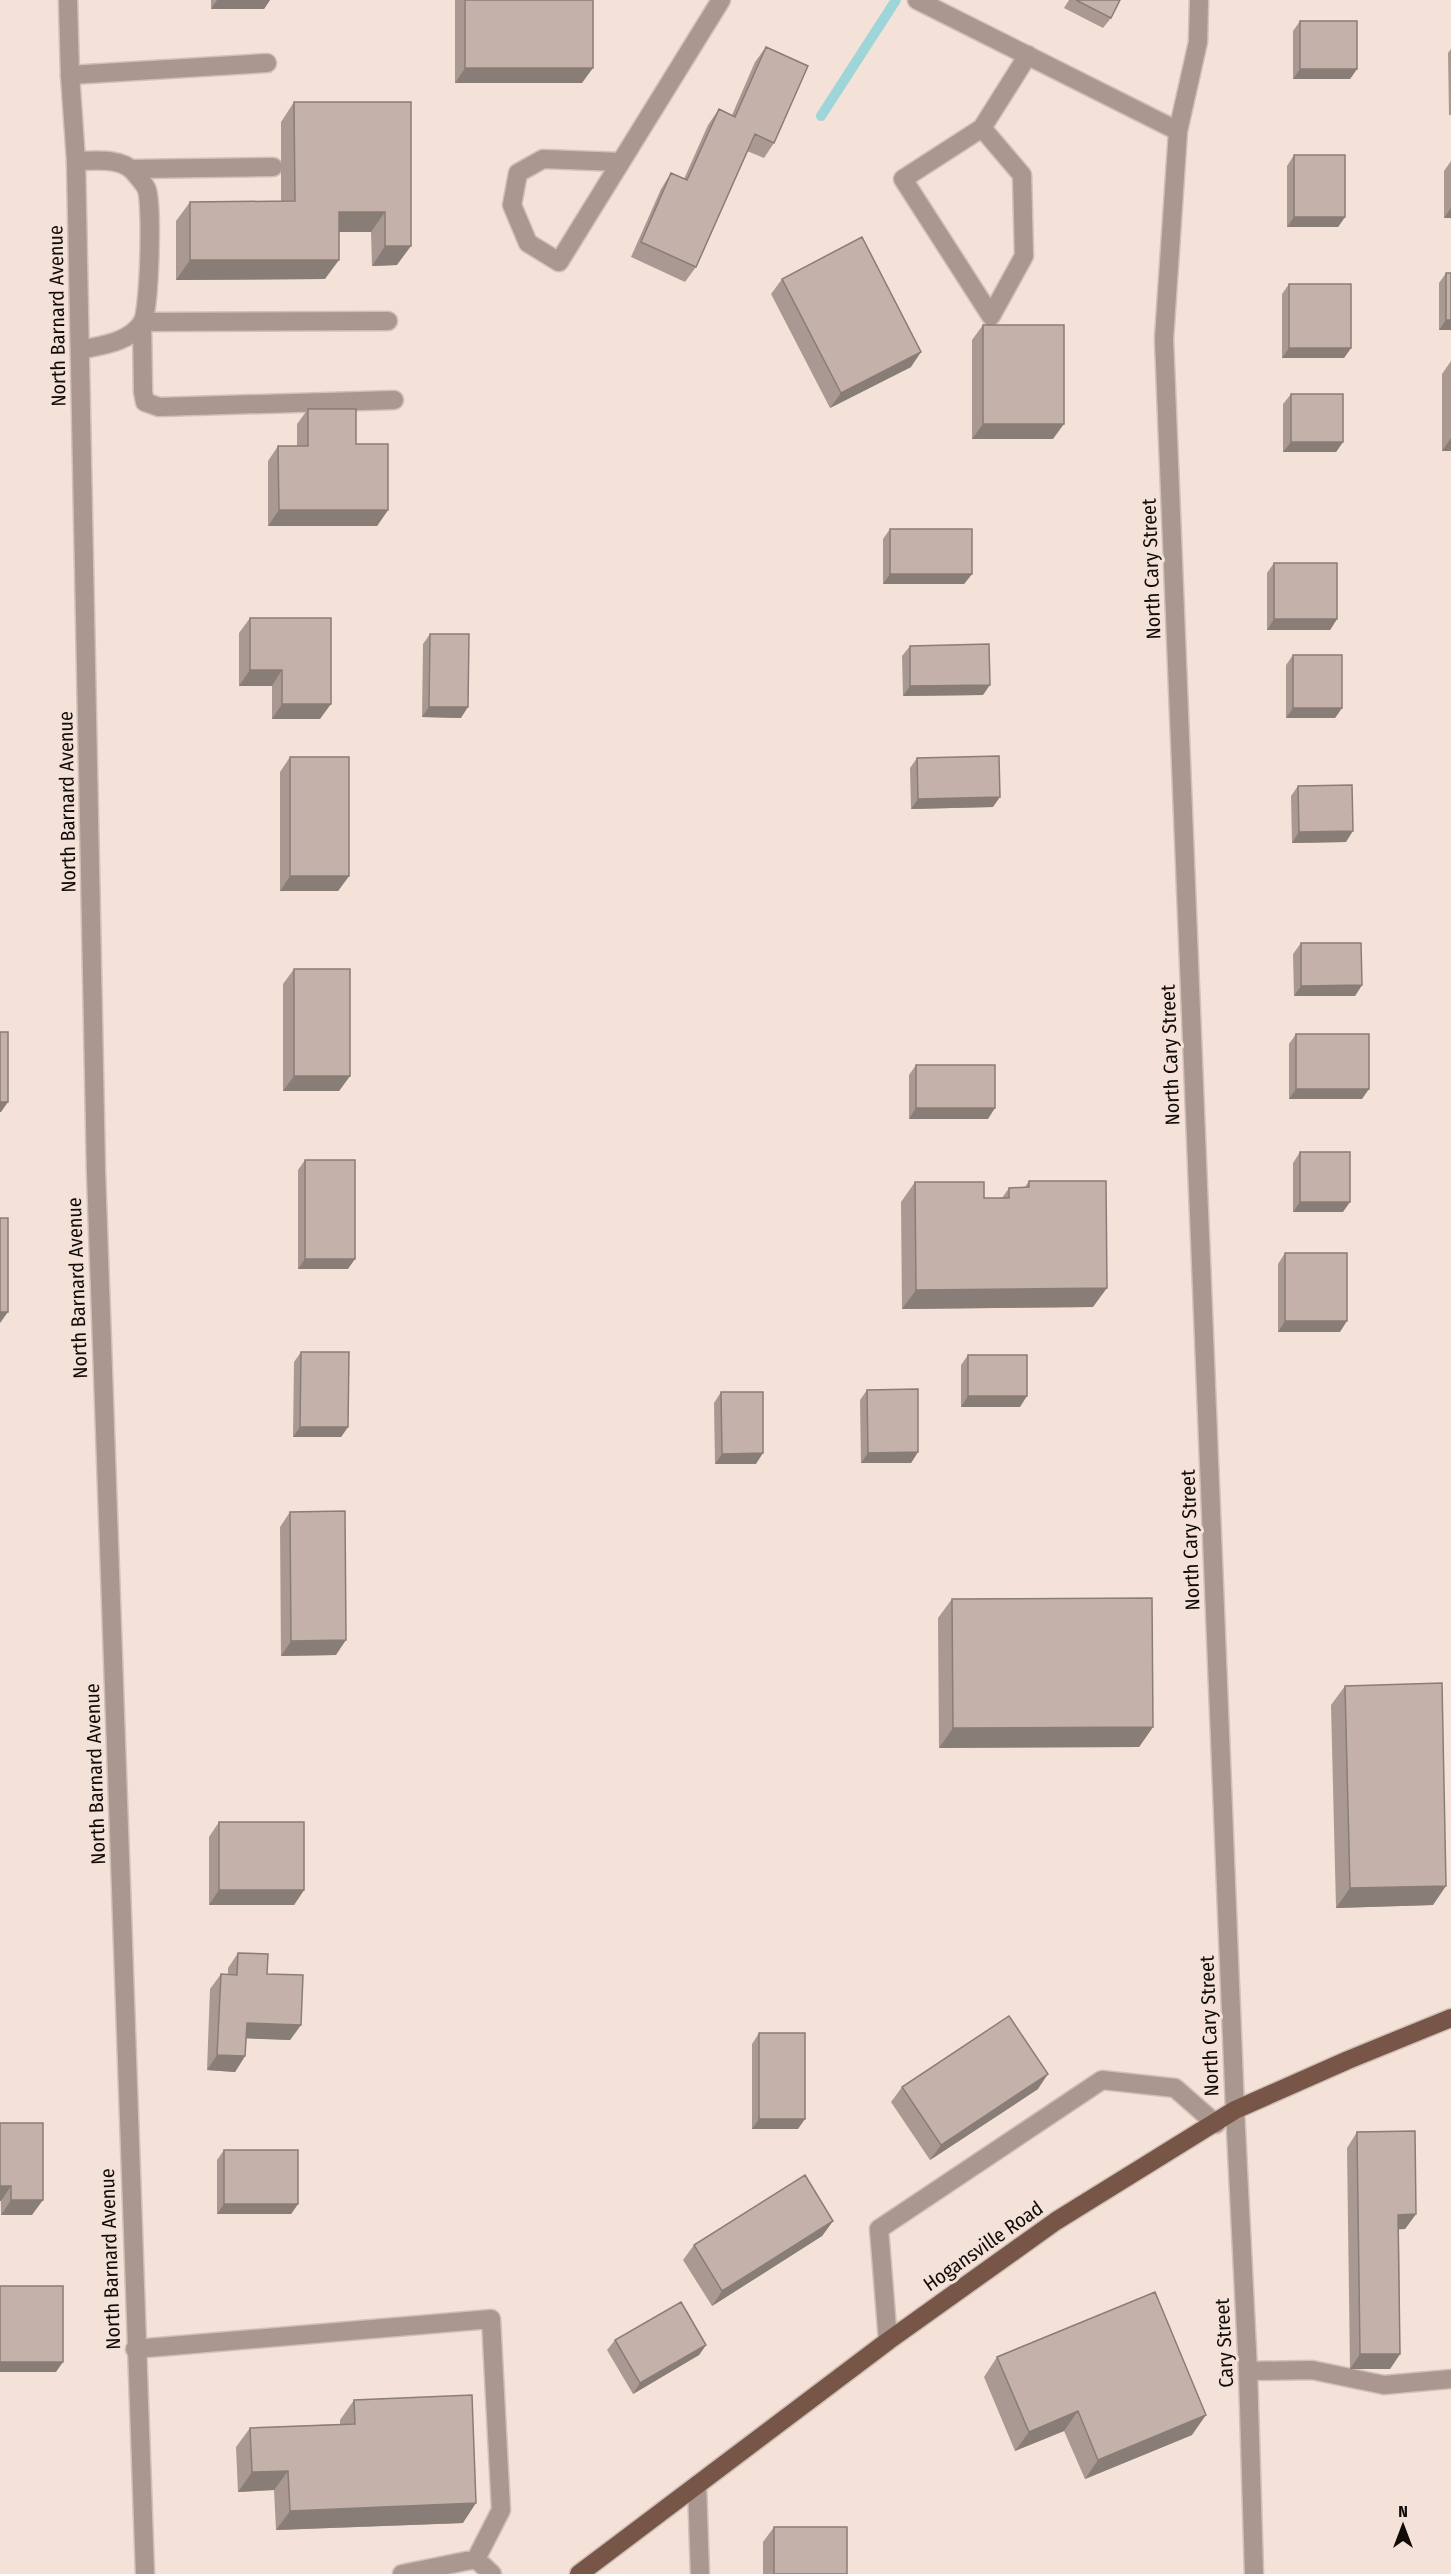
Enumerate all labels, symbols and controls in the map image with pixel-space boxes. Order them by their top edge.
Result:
street label: North Barnard Avenue [43,225,71,407]
street label: North Cary Street [1137,498,1165,640]
street label: North Barnard Avenue [53,711,81,893]
street label: North Cary Street [1156,984,1184,1126]
street label: North Barnard Avenue [62,1197,92,1379]
street label: North Cary Street [1176,1469,1204,1611]
street label: North Barnard Avenue [80,1683,110,1865]
street label: North Cary Street [1195,1955,1223,2097]
street label: North Barnard Avenue [95,2168,125,2350]
street label: Hogansville Road [918,2196,1048,2296]
street label: Cary Street [1210,2297,1238,2388]
north arrow [1373,2496,1433,2556]
text: N [1398,2502,1408,2521]

